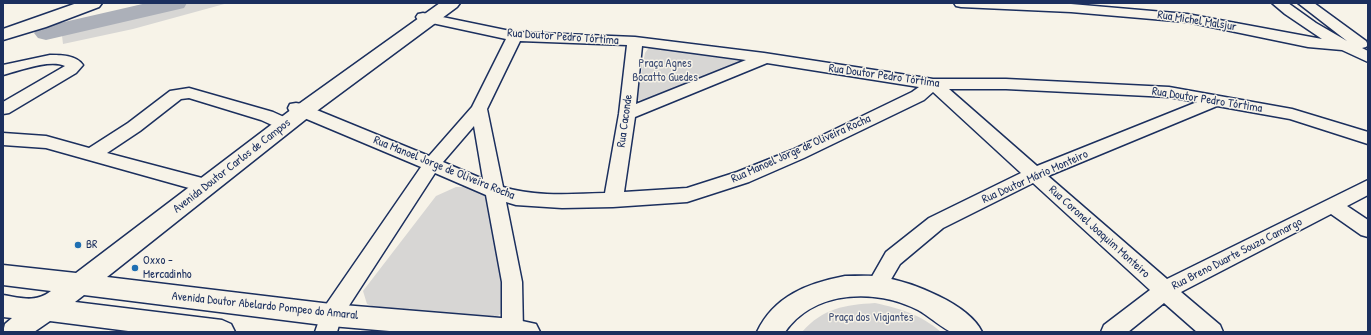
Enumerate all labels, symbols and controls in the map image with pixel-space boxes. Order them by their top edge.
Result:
street label: Rua Michel Malsjur [1156,8,1238,34]
street label: Rua Doutor Pedro Tórtima [507,26,619,48]
park label: Praça Agnes Bocatto Guedes [632,57,698,85]
street label: Rua Doutor Pedro Tórtima [828,61,940,91]
street label: Rua Doutor Pedro Tórtima [1151,84,1263,116]
street label: Rua Caconde [614,94,636,148]
street label: Rua Manoel Jorge de Oliveira Rocha [729,112,873,186]
street label: Avenida Doutor Carlos de Campos [170,116,294,216]
street label: Rua Manoel Jorge de Oliveira Rocha [371,133,517,203]
street label: Rua Doutor Mário Monteiro [980,147,1090,207]
street label: Rua Coronel Joaquim Monteiro [1045,183,1153,281]
street label: Rua Breno Duarte Souza Camargo [1169,215,1305,293]
place label: BR [86,238,98,252]
marker: BR [73,240,83,250]
place label: Oxxo - Mercadinho [143,254,192,282]
marker: Oxxo - Mercadinho [130,263,140,273]
street label: Avenida Doutor Abelardo Pompeo do Amaral [171,289,359,323]
park label: Praça dos Viajantes [829,311,913,325]

